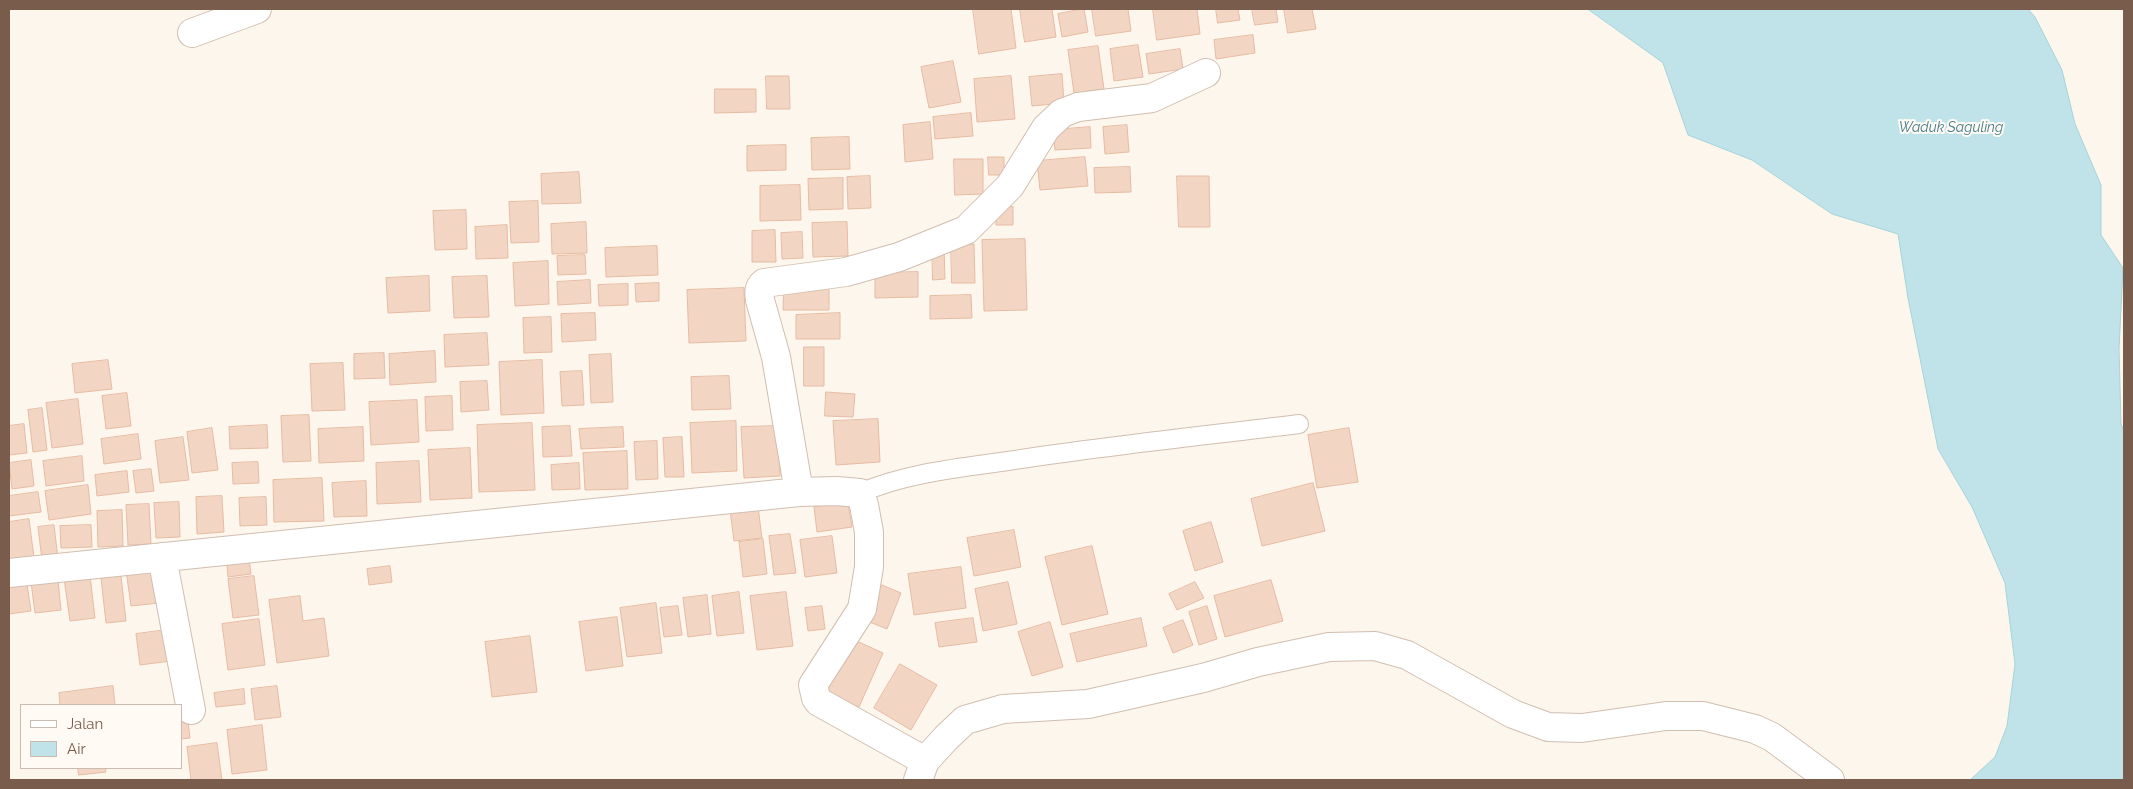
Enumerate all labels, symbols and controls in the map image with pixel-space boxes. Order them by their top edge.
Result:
water label: Waduk Saguling [1899,120,2003,136]
legend [20,704,182,769]
text: Jalan [67,715,103,733]
text: Air [67,740,86,758]

